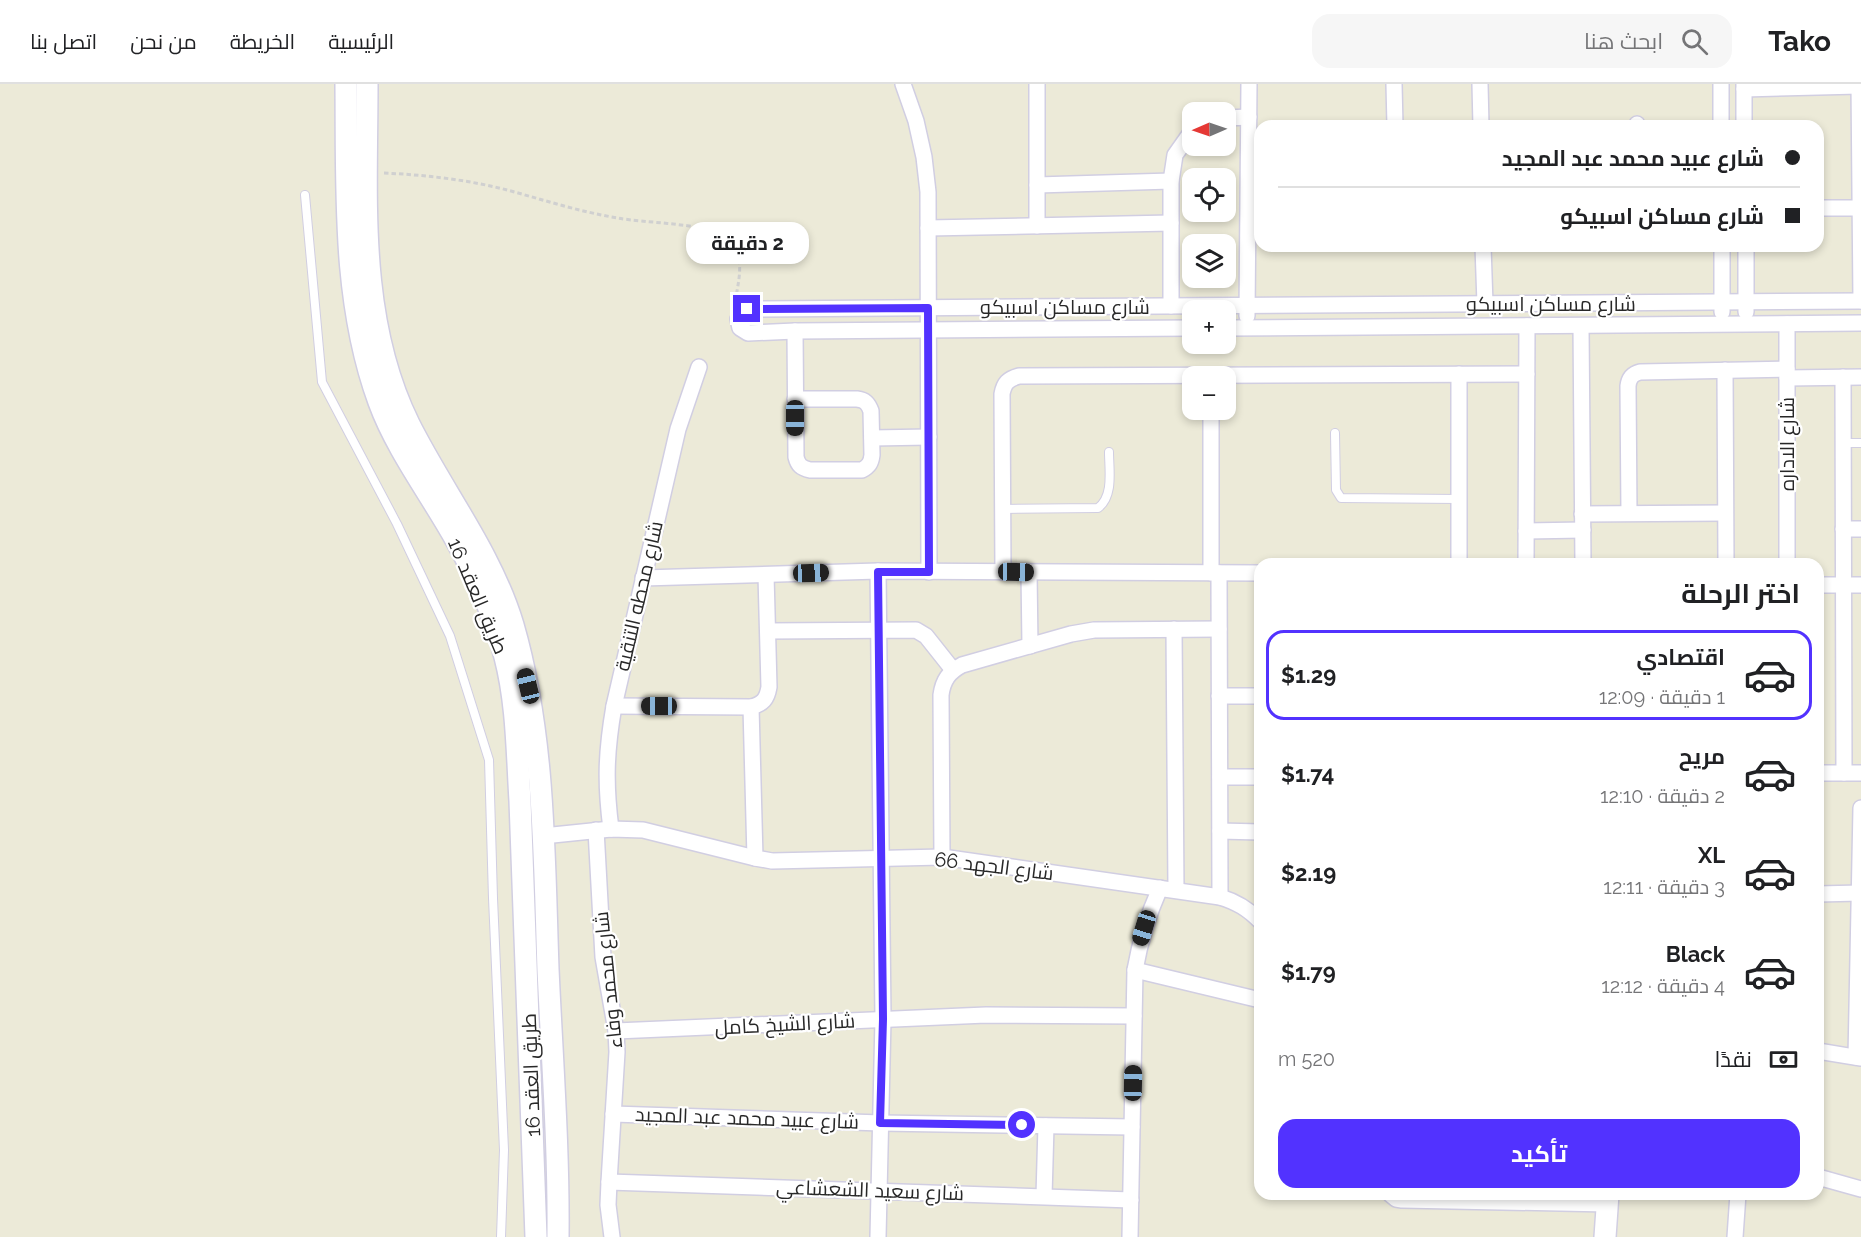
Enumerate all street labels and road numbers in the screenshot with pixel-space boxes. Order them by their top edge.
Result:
street label: شارع مساكن اسبيكو [1466,292,1636,318]
street label: شارع مساكن اسبيكو [980,295,1150,321]
street label: شارع الاداره [1775,397,1801,491]
street label: شارع محطه التنقية [610,519,670,674]
street label: طريق العقد 16 [442,534,513,658]
street label: شارع الجهد 66 [933,847,1055,887]
street label: شارع محمد وفاء [589,910,629,1050]
street label: شارع الشيخ كامل [714,1008,856,1042]
street label: طريق العقد 16 [517,1013,546,1137]
street label: شارع عبيد محمد عبد المجيد [635,1102,859,1136]
street label: شارع سعيد الشعشاعي [775,1175,964,1209]

